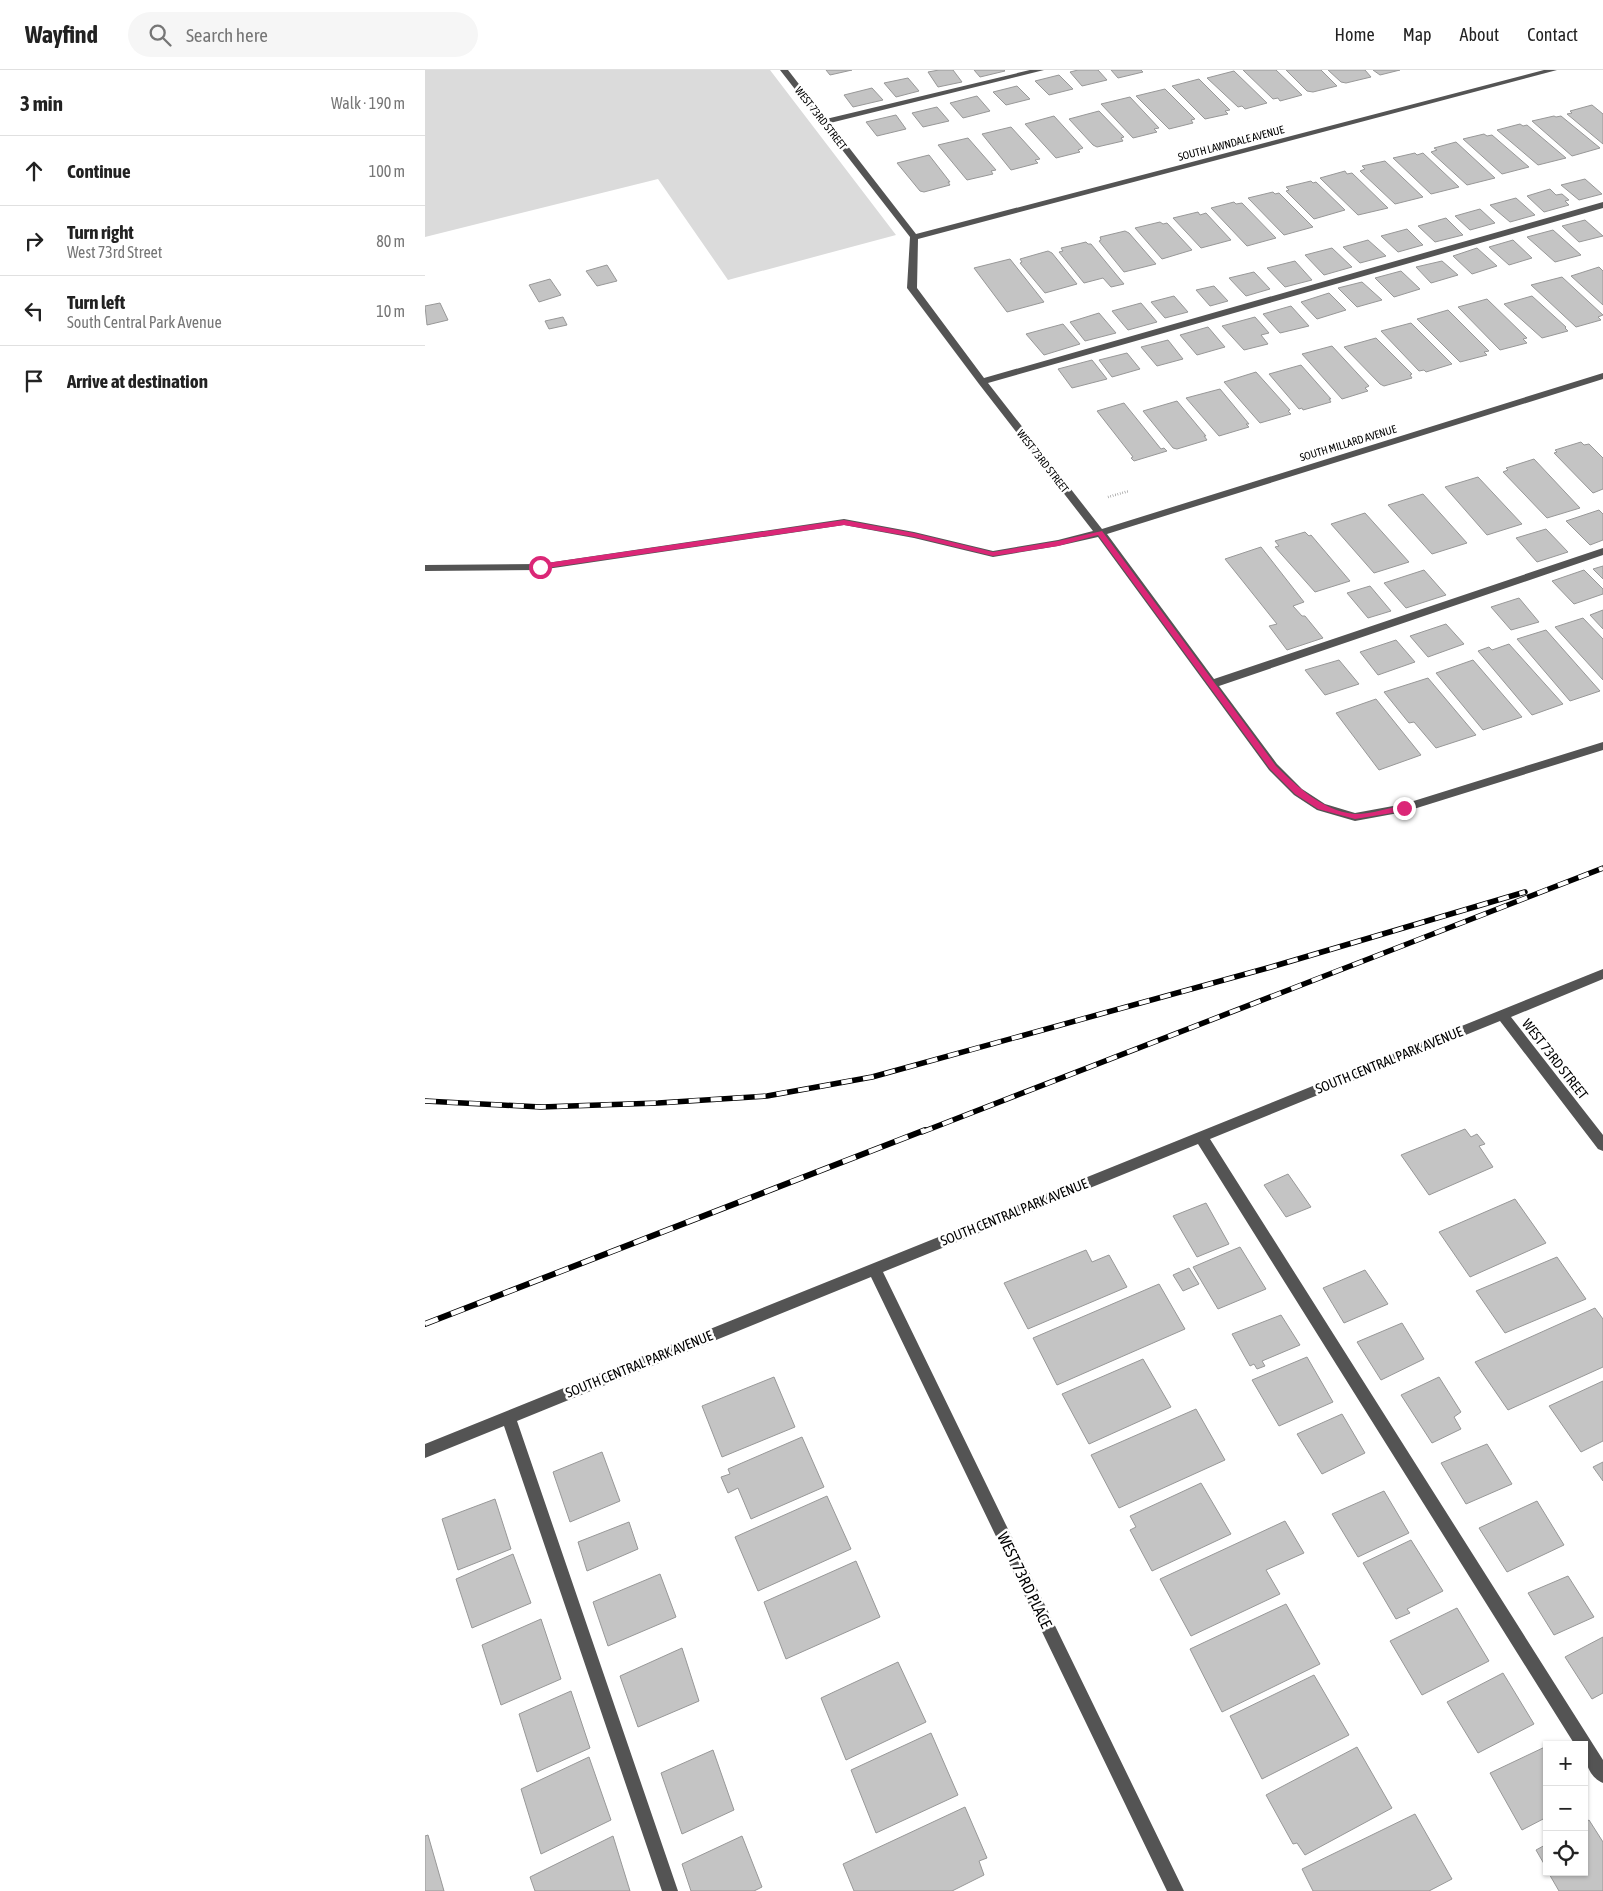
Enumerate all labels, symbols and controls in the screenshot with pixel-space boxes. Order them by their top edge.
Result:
search box [128,12,478,57]
text: Wayfind [25,21,98,48]
icon: search [146,21,174,49]
text: Search here [186,24,268,46]
text: Home [1335,24,1375,45]
text: Map [1403,24,1432,45]
text: About [1460,24,1499,45]
text: Contact [1527,24,1578,45]
street label: WEST 73RD STREET [793,84,849,152]
text: 3 min [20,91,63,115]
text: Walk · 190 m [331,94,405,112]
street label: SOUTH LAWNDALE AVENUE [1177,123,1286,163]
icon: ahead [20,157,48,185]
text: Continue [67,160,131,182]
text: 100 m [369,162,405,180]
text: Turn right [67,221,134,243]
icon: right [20,227,48,255]
text: 80 m [376,232,405,250]
text: West 73rd Street [67,243,162,261]
text: Turn left [67,291,125,313]
icon: left [20,297,48,325]
text: 10 m [376,302,405,320]
text: South Central Park Avenue [67,313,222,331]
icon: arrive [20,367,48,395]
text: Arrive at destination [67,370,208,392]
street label: SOUTH MILLARD AVENUE [1298,422,1398,463]
street label: WEST 73RD STREET [1015,427,1071,495]
route start [529,556,552,579]
route end [1393,797,1416,820]
street label: WEST 73RD STREET [1519,1016,1591,1102]
street label: SOUTH CENTRAL PARK AVENUE [1313,1023,1465,1097]
street label: SOUTH CENTRAL PARK AVENUE [938,1175,1090,1249]
street label: SOUTH CENTRAL PARK AVENUE [563,1327,715,1401]
street label: WEST 73RD PLACE [994,1529,1056,1631]
map controls [1543,1741,1588,1876]
button: + [1543,1741,1588,1786]
button: − [1543,1786,1588,1831]
button: locate [1543,1831,1588,1876]

